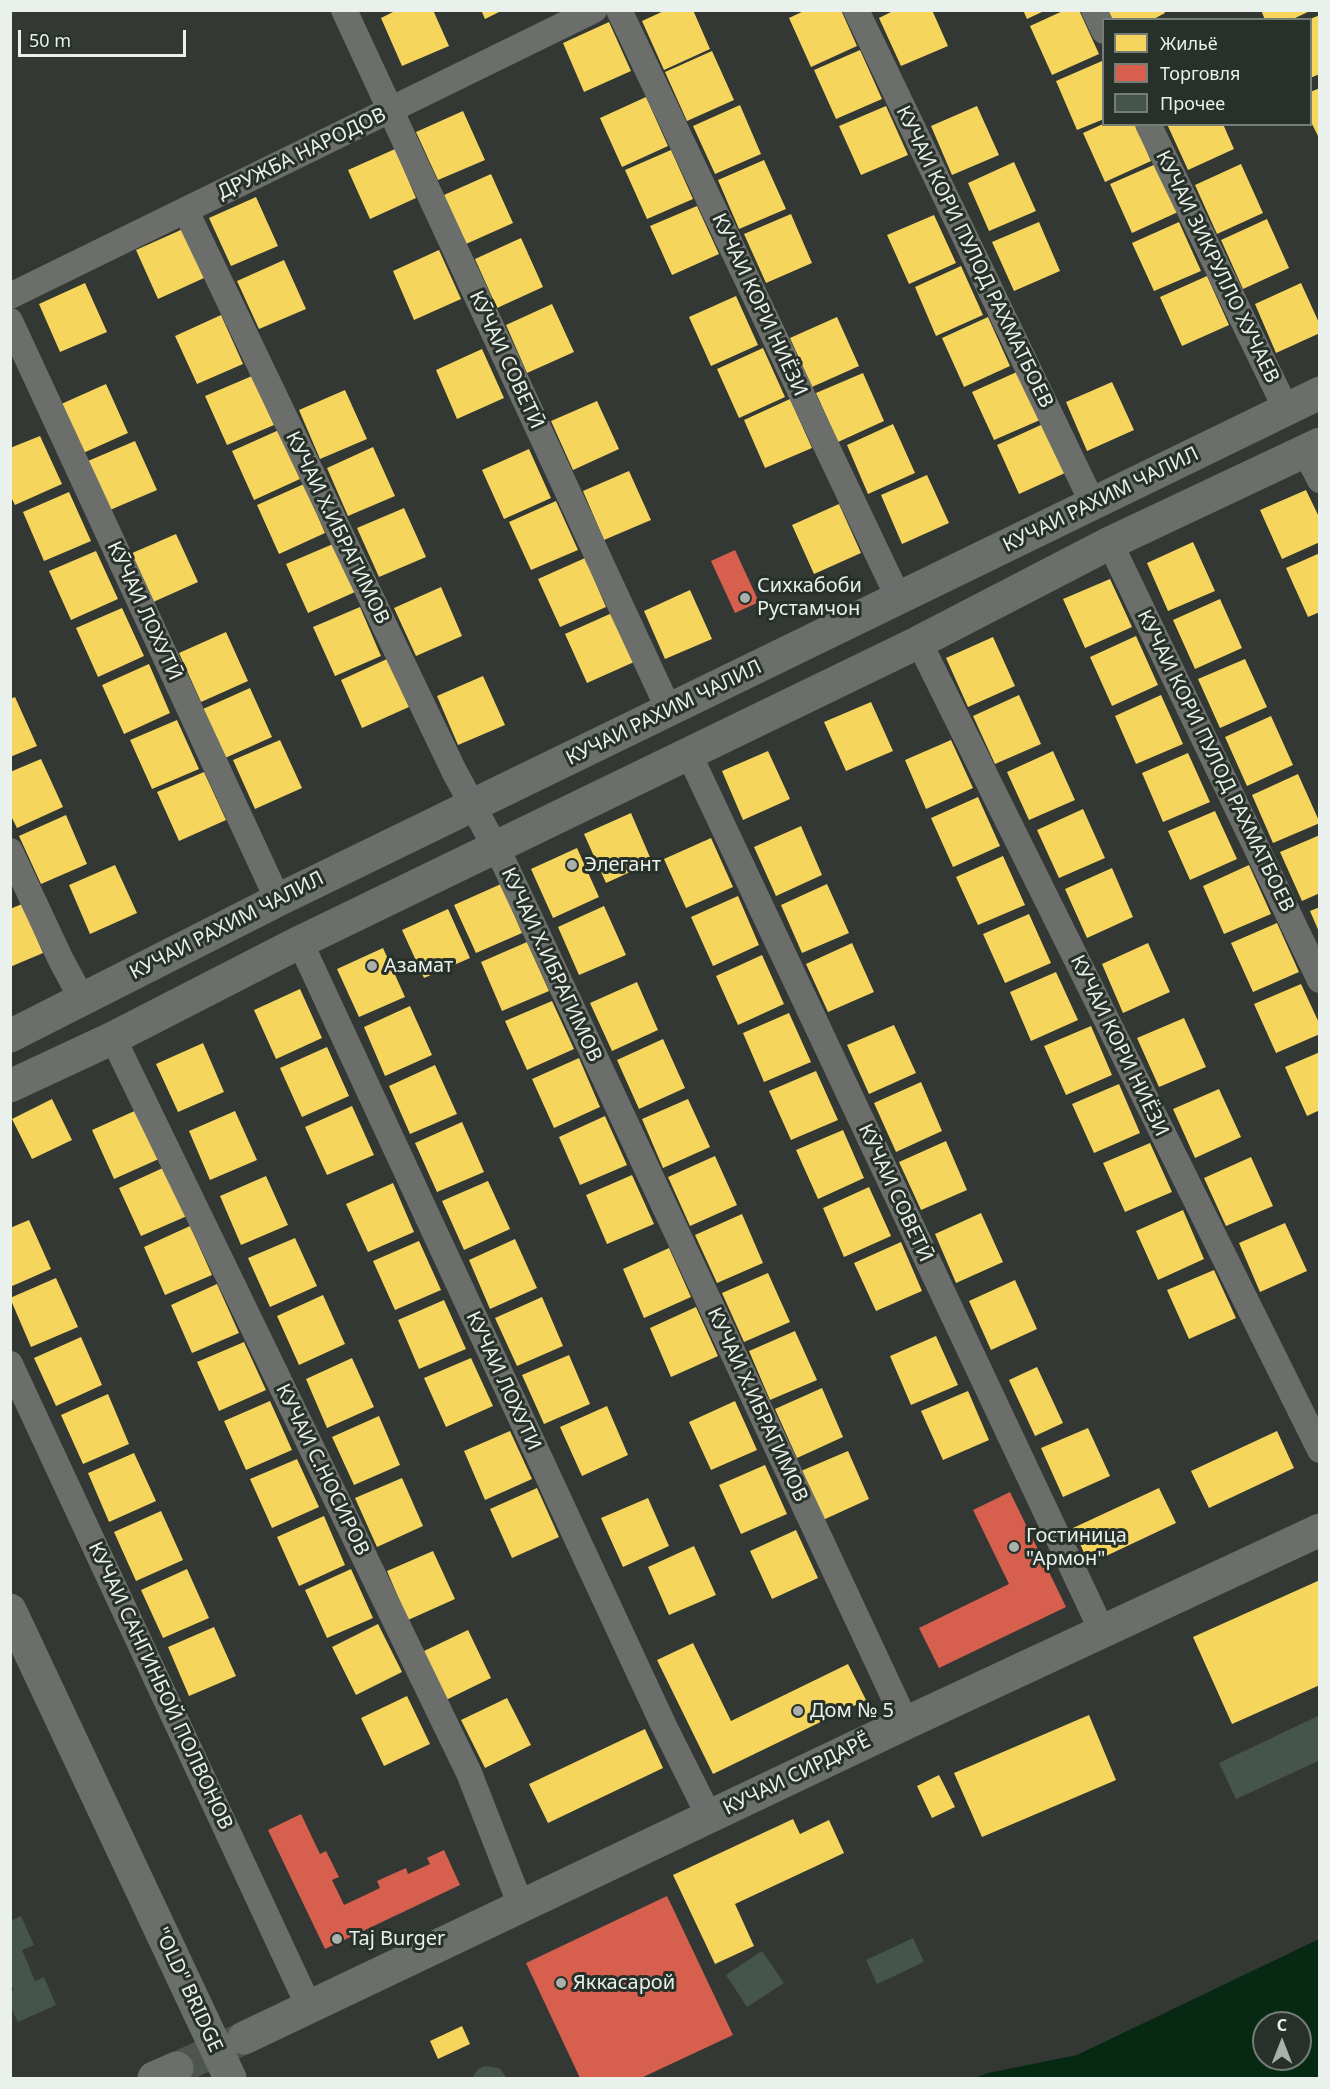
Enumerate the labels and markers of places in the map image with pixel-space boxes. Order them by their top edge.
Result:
place label: Сихкабоби Рустамчон [757,574,862,621]
marker: Сихкабоби Рустамчон [738,591,752,605]
place label: Элегант [584,853,661,877]
marker: Элегант [565,858,579,872]
place label: Азамат [384,954,453,978]
marker: Азамат [365,959,379,973]
place label: Гостиница "Армон" [1026,1524,1127,1571]
marker: Гостиница "Армон" [1007,1540,1021,1554]
place label: Дом № 5 [810,1699,894,1723]
marker: Дом № 5 [791,1704,805,1718]
place label: Taj Burger [349,1927,445,1951]
marker: Taj Burger [330,1932,344,1946]
place label: Яккасарой [573,1971,675,1995]
marker: Яккасарой [554,1976,568,1990]

